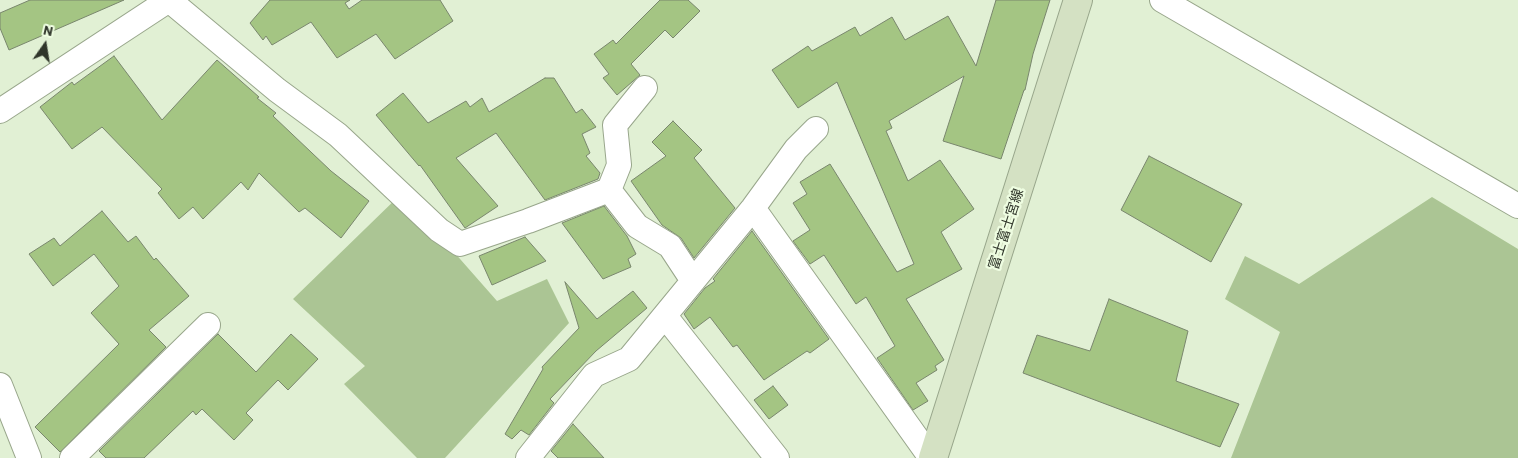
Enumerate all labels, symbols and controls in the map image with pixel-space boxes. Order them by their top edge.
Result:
north arrow [20,20,70,70]
text: N [42,21,55,39]
street label: 富士富士宮線 [985,186,1027,272]

